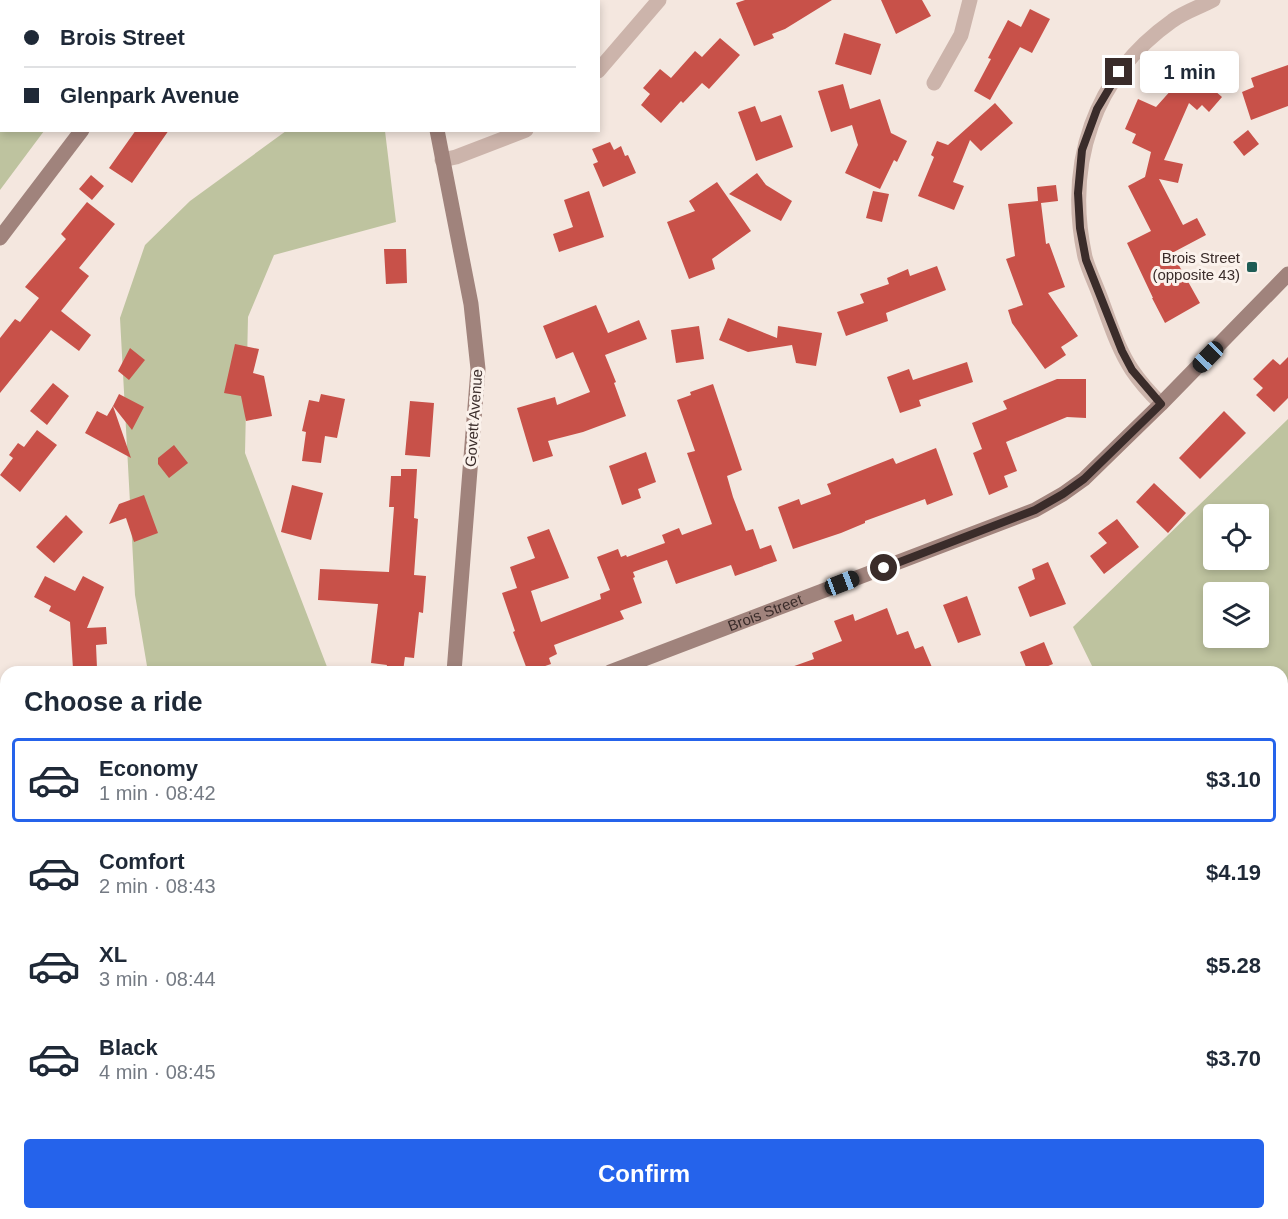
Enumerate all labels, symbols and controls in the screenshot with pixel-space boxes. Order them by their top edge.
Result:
text: Brois Street [60,25,185,50]
callout: 1 min [1140,51,1239,93]
route end [1105,58,1132,85]
text: 1 min [1163,61,1216,83]
text: Glenpark Avenue [60,83,239,108]
place label: Brois Street (opposite 43) [1152,249,1241,283]
marker: Brois Street (opposite 43) [1245,260,1259,274]
car [1189,338,1227,376]
street label: Govett Avenue [462,368,485,468]
map controls [1203,504,1269,648]
button: locate [1203,504,1269,570]
route start [870,554,897,581]
car [822,568,862,598]
button: layers [1203,582,1269,648]
street label: Brois Street [725,590,805,634]
text: Choose a ride [24,687,203,717]
icon: car [27,753,81,807]
text: Economy [99,756,198,781]
text: $3.10 [1206,767,1261,792]
text: 1 min · 08:42 [99,782,216,804]
icon: car [27,846,81,900]
text: Comfort [99,849,185,874]
text: $4.19 [1206,860,1261,885]
text: 2 min · 08:43 [99,875,216,897]
icon: car [27,939,81,993]
text: XL [99,942,127,967]
text: $5.28 [1206,953,1261,978]
text: 3 min · 08:44 [99,968,216,990]
icon: car [27,1032,81,1086]
text: Black [99,1035,158,1060]
text: $3.70 [1206,1046,1261,1071]
text: 4 min · 08:45 [99,1061,216,1083]
button: Confirm [24,1139,1264,1208]

